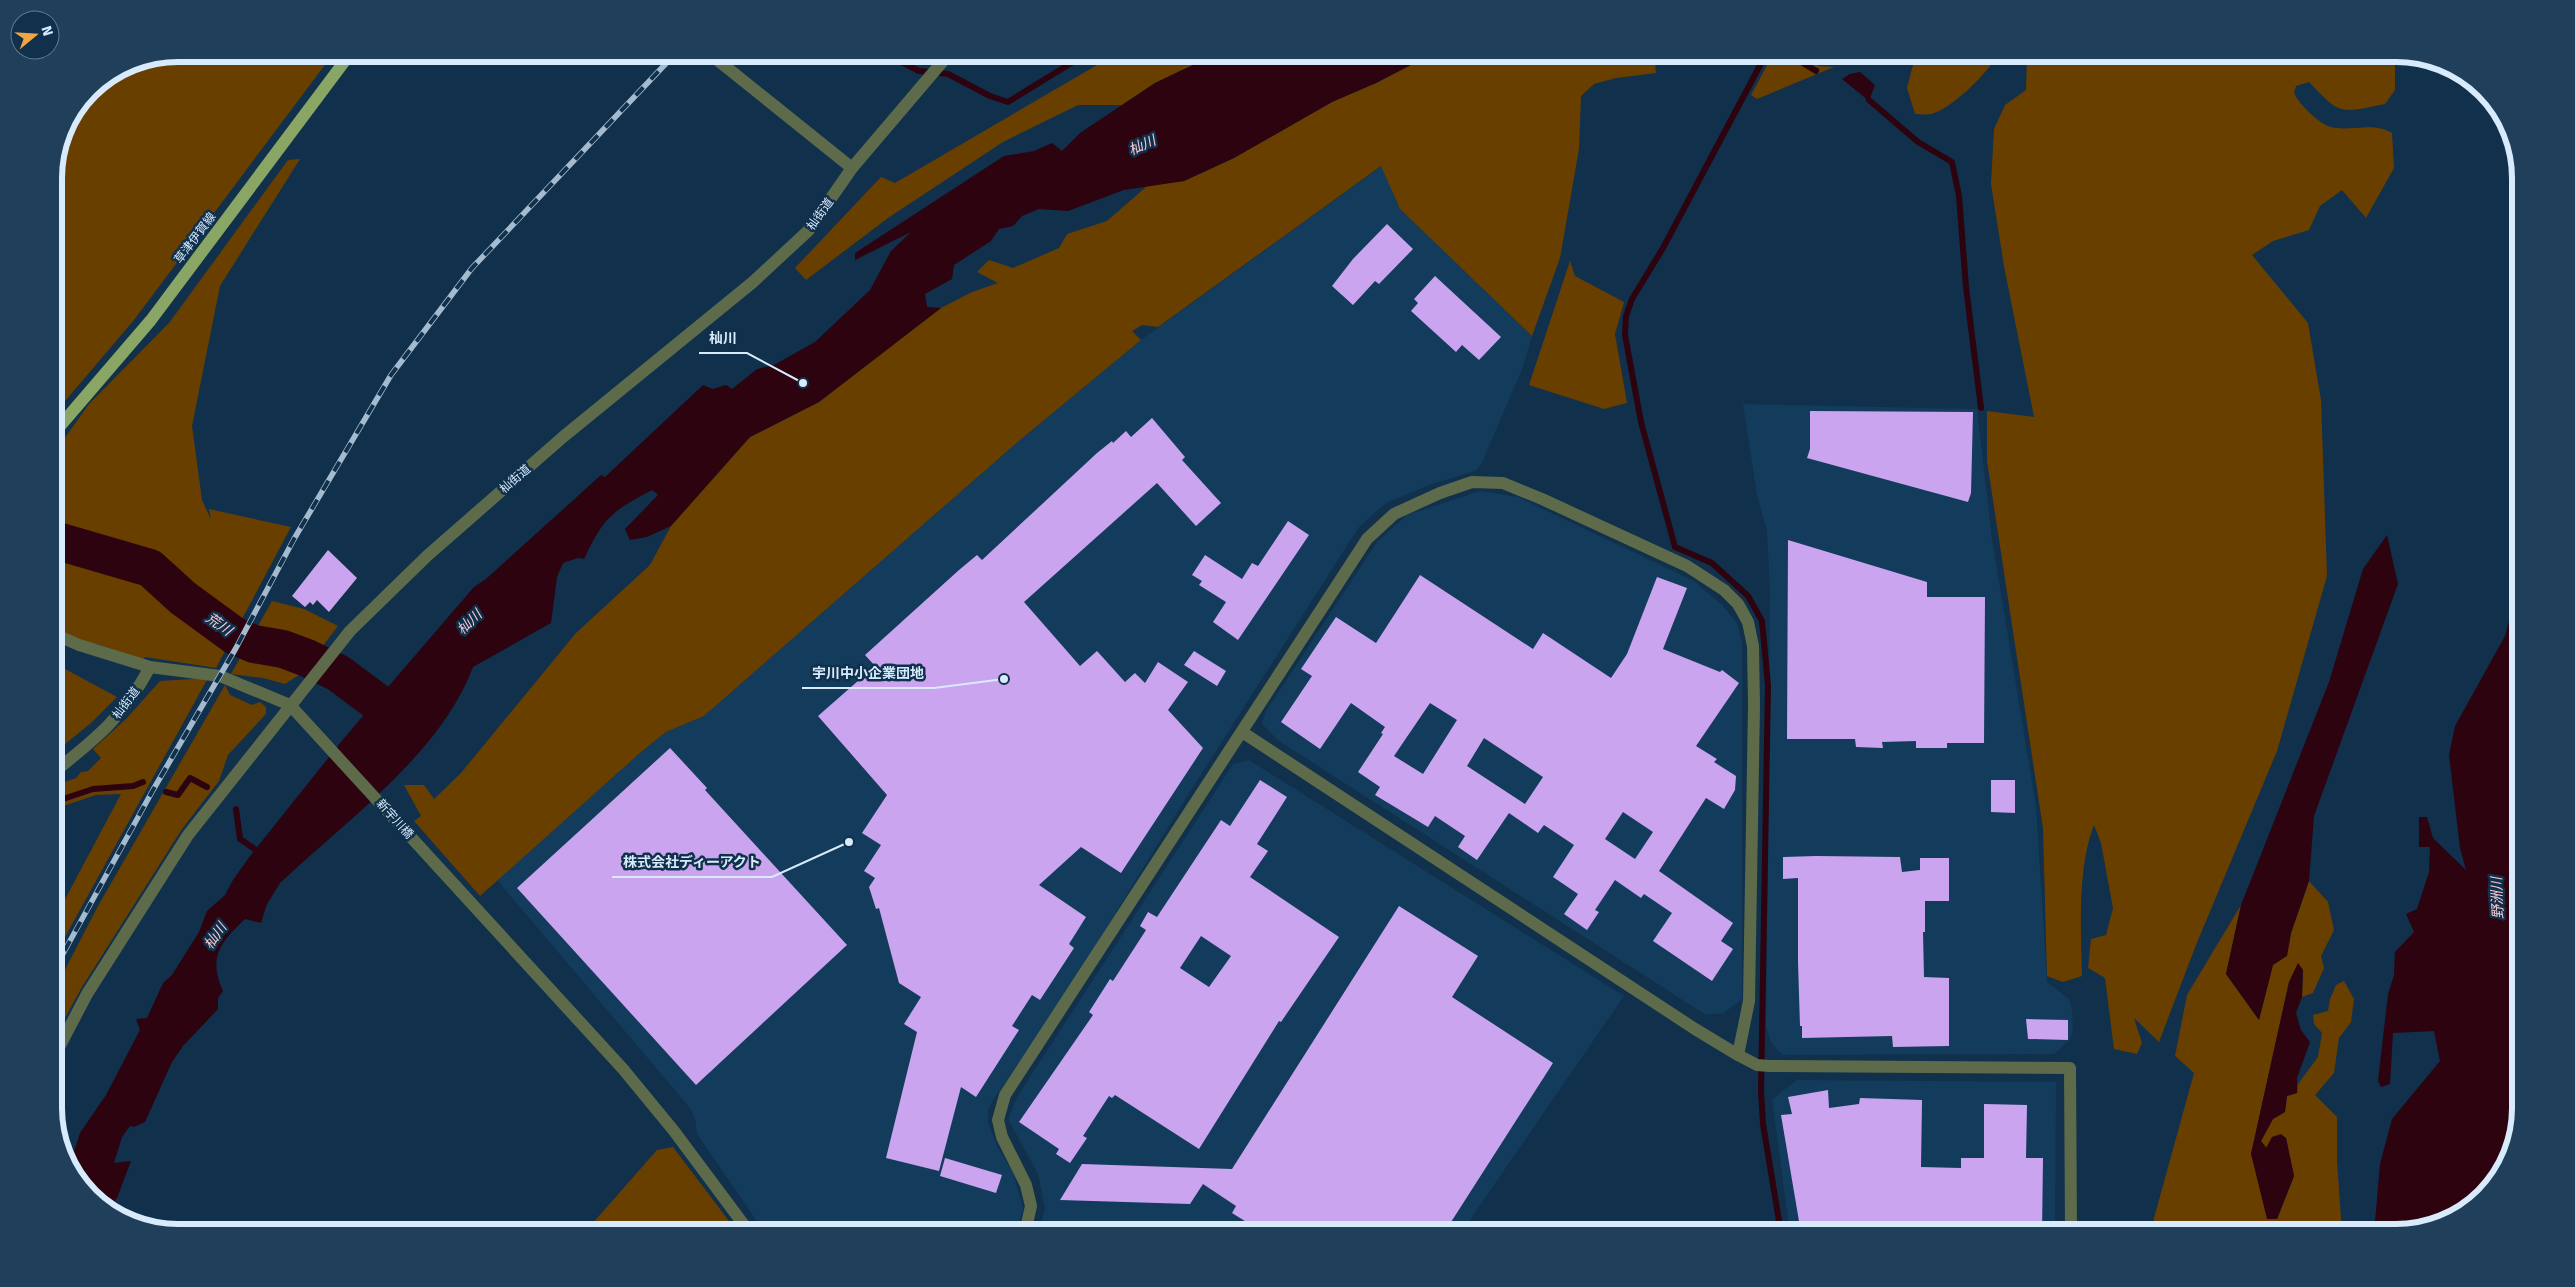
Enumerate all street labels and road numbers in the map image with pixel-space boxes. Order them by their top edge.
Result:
street label: 杣街道 [804,195,836,233]
street label: 草津伊賀線 [171,210,219,266]
street label: 杣街道 [497,462,533,496]
street label: 杣街道 [110,684,142,722]
street label: 新宇川橋 [374,796,416,842]

